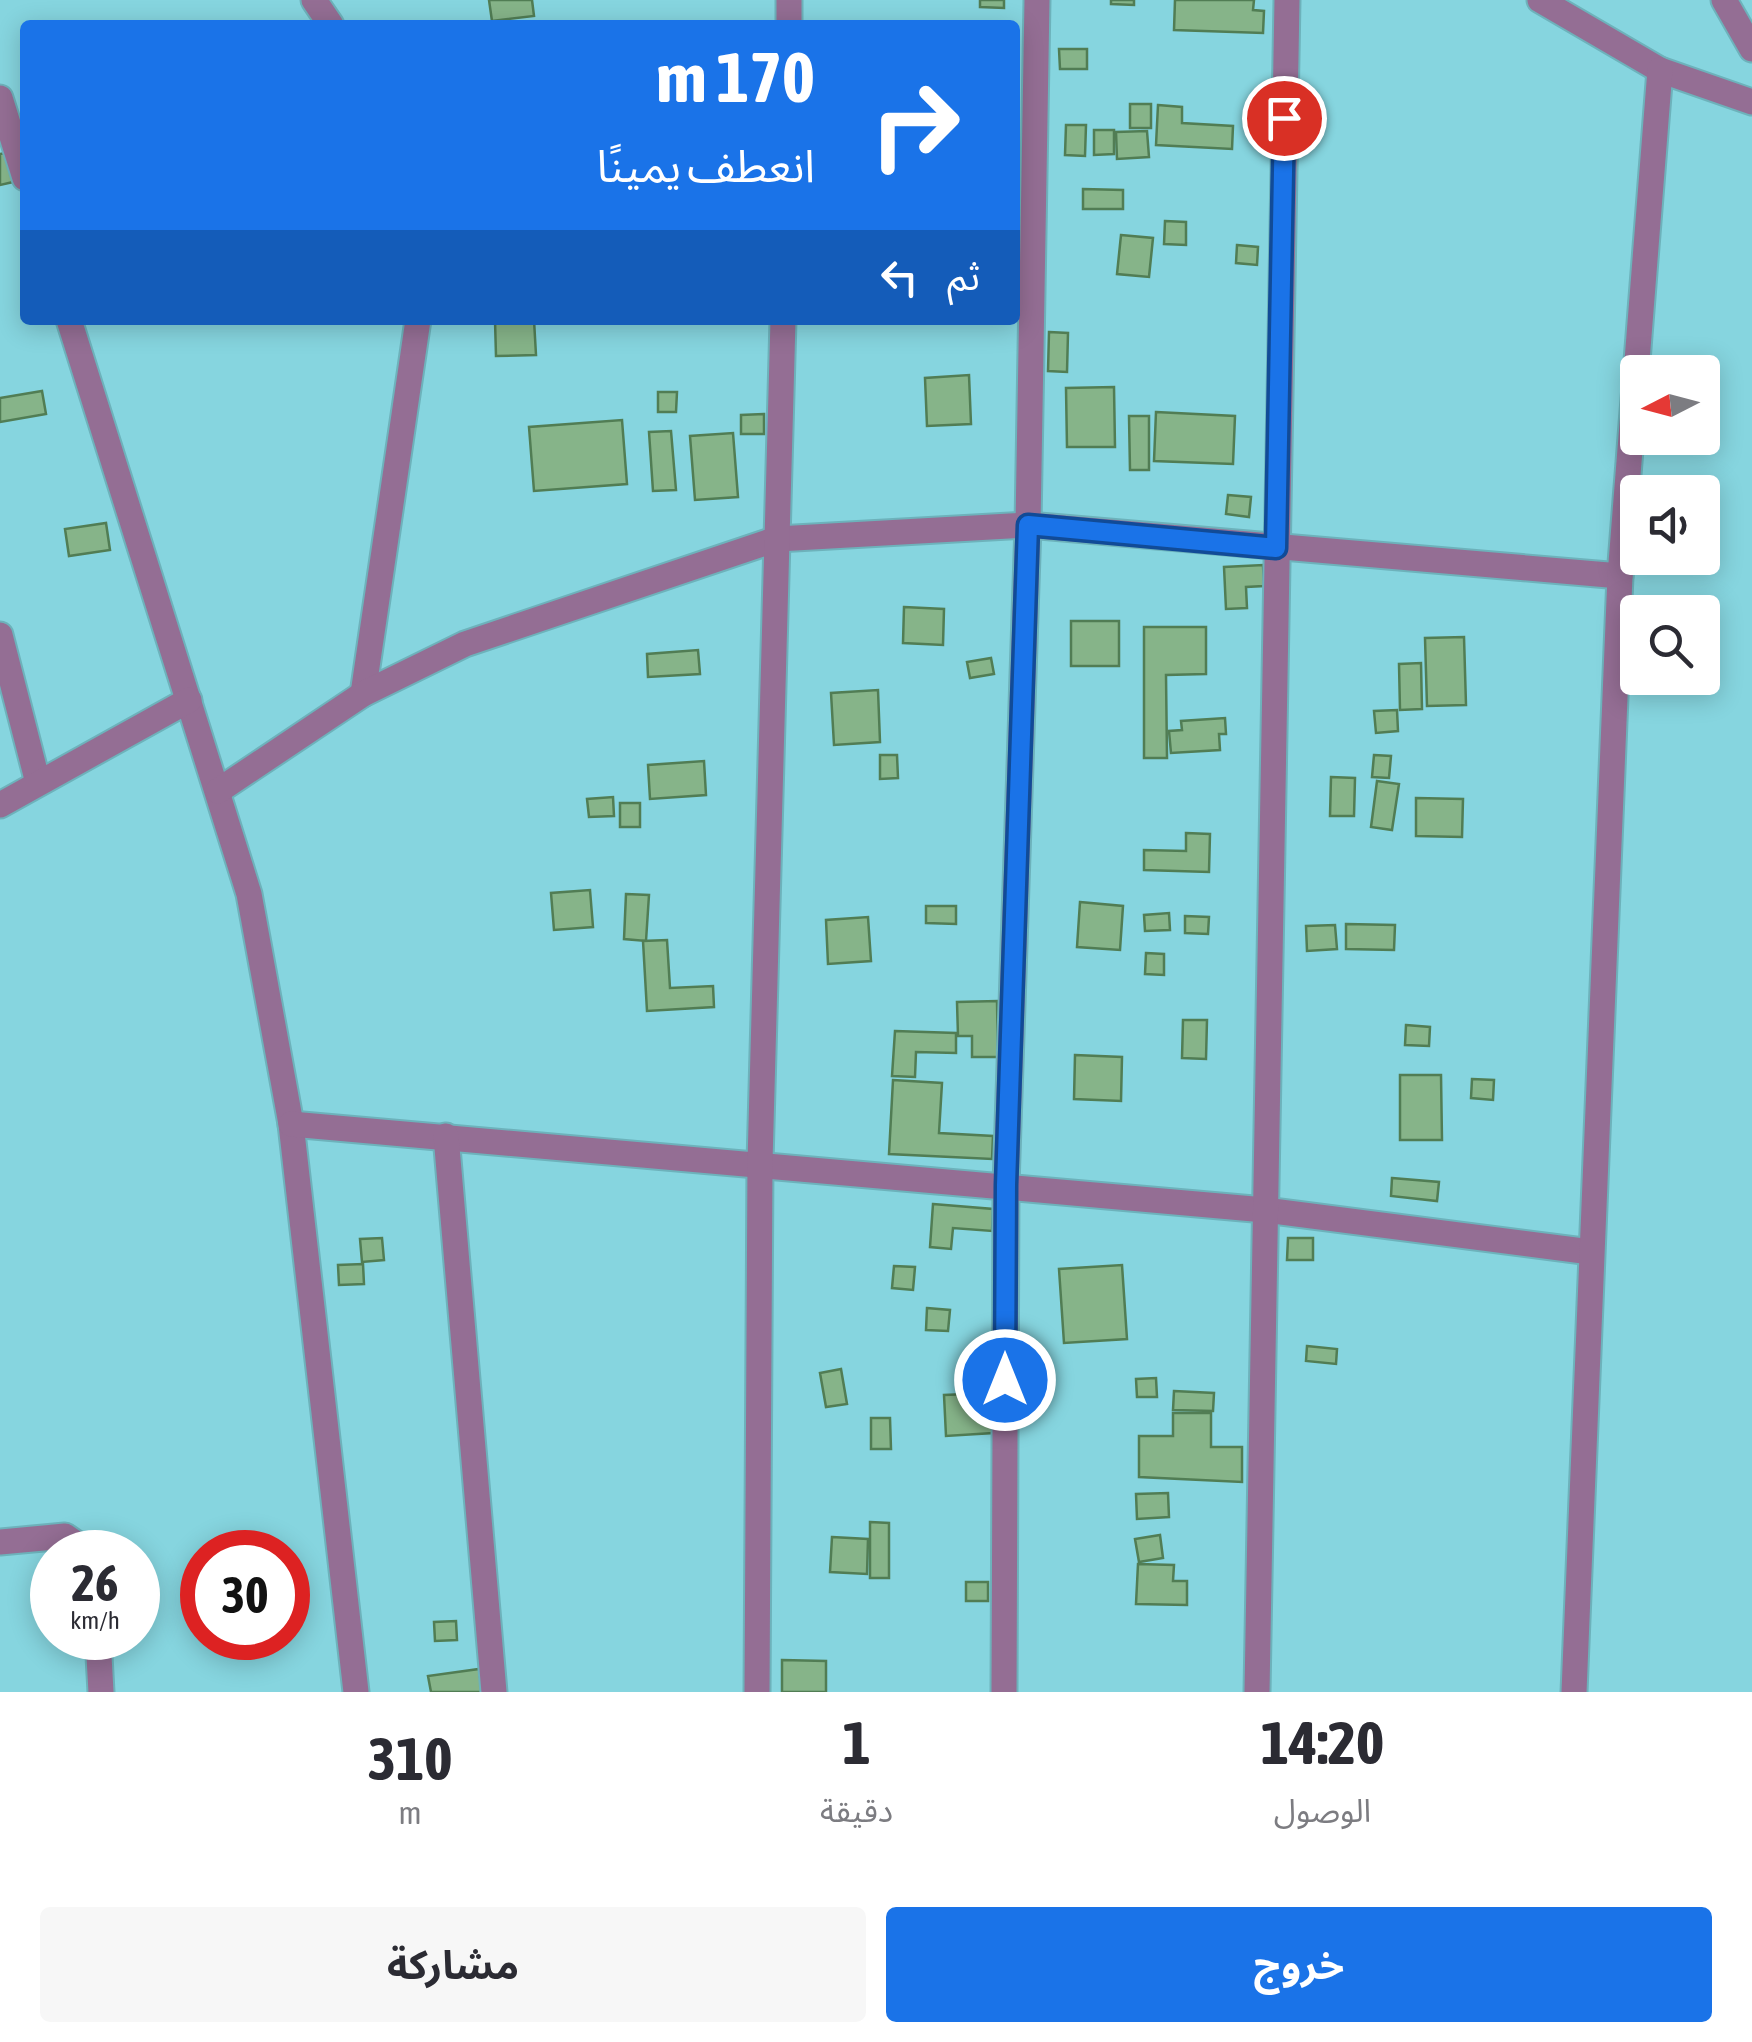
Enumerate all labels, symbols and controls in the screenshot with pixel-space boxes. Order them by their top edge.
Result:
text: 170 m [656,37,815,117]
icon: right [850,60,980,190]
pin [1242,76,1327,161]
icon: arrive [1257,91,1312,146]
text: انعطف يمينًا [596,140,815,192]
icon: left [872,250,927,305]
text: ثم [947,255,980,298]
north arrow [1620,355,1720,455]
map controls [1620,355,1720,695]
button: sound [1620,475,1720,575]
button: search [1620,595,1720,695]
position arrow [953,1328,1057,1432]
speed limit sign: 30 [180,1530,310,1660]
text: 26 [71,1554,118,1612]
text: km/h [70,1606,120,1634]
text: 1 [842,1708,871,1777]
text: 14:20 [1261,1708,1384,1777]
text: 310 [368,1724,452,1793]
text: دقيقة [820,1792,893,1829]
text: الوصول [1274,1792,1371,1829]
text: m [399,1794,422,1831]
button: مشاركة [40,1907,866,2022]
button: خروج [886,1907,1712,2022]

